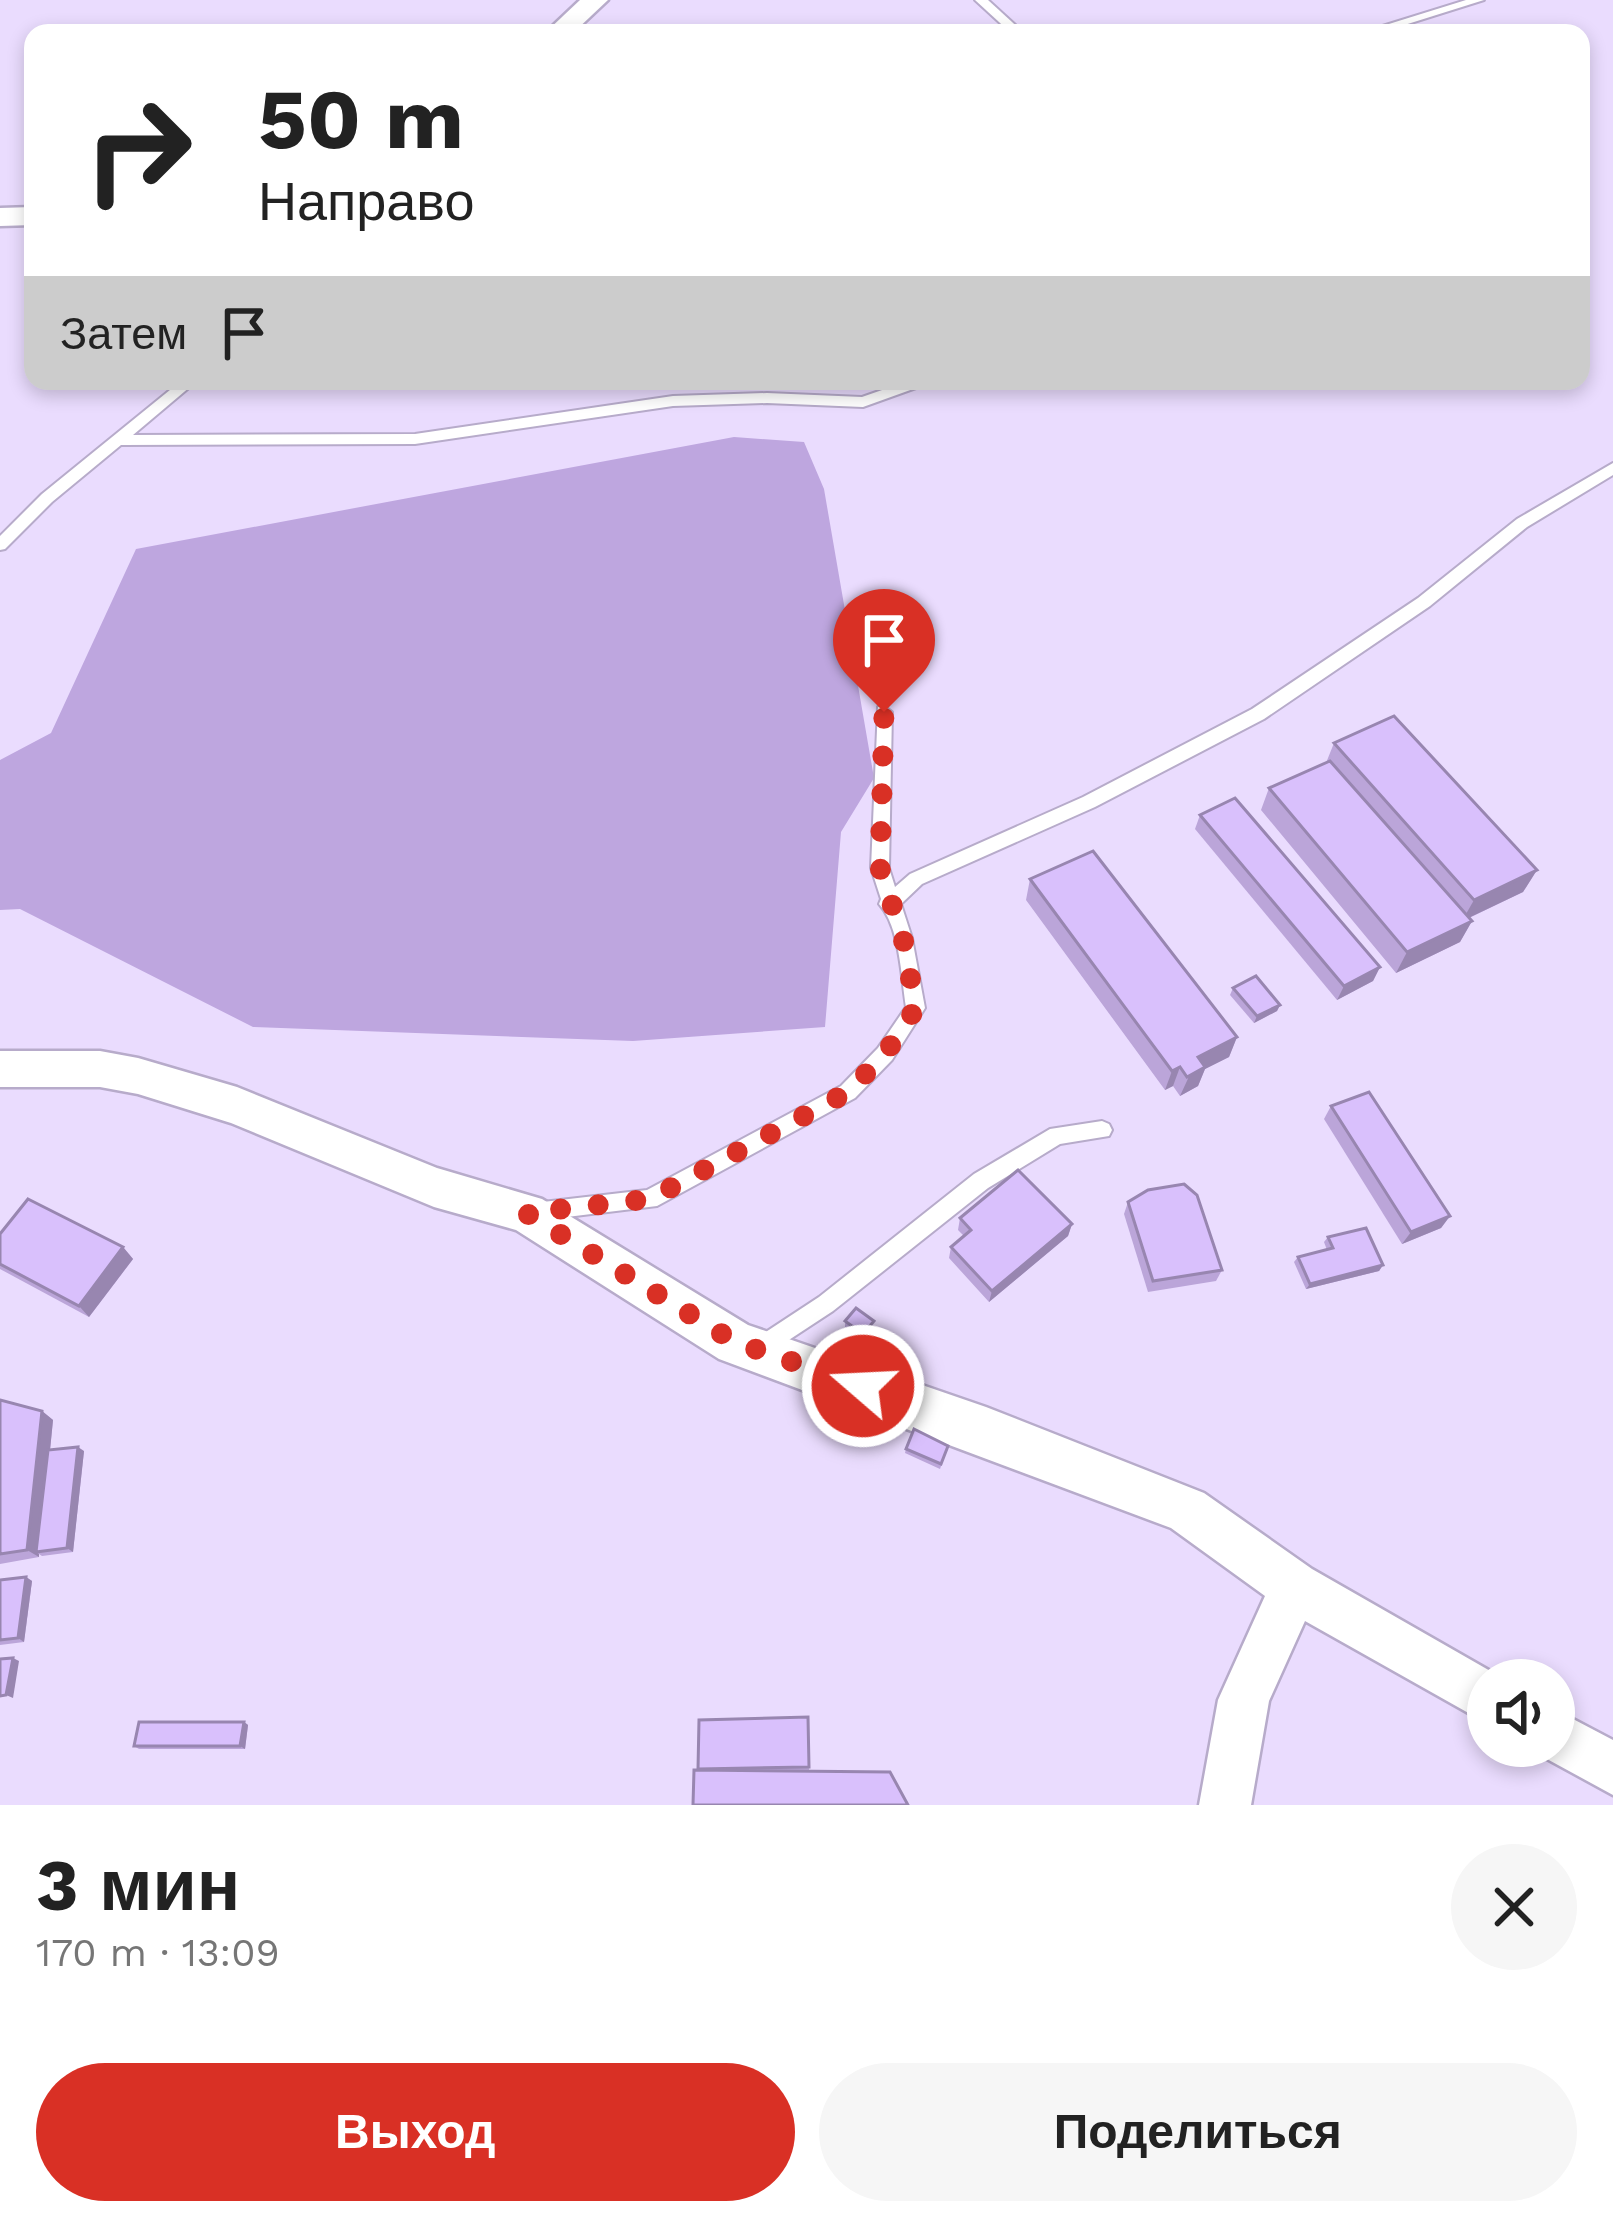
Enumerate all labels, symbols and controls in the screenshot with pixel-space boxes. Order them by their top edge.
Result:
text: 50 m [258,70,464,168]
icon: right [60,72,216,228]
text: Направо [258,170,474,233]
icon: arrive [211,300,277,366]
text: Затем [60,307,187,360]
pin [833,589,935,712]
icon: arrive [851,607,917,673]
position arrow [800,1323,926,1449]
map controls [1467,1659,1575,1767]
button: sound [1467,1659,1575,1767]
text: 3 мин [36,1843,240,1927]
button: close [1451,1844,1577,1970]
text: 170 m · 13:09 [36,1930,279,1975]
button: Выход [36,2063,795,2201]
button: Поделиться [819,2063,1577,2201]

